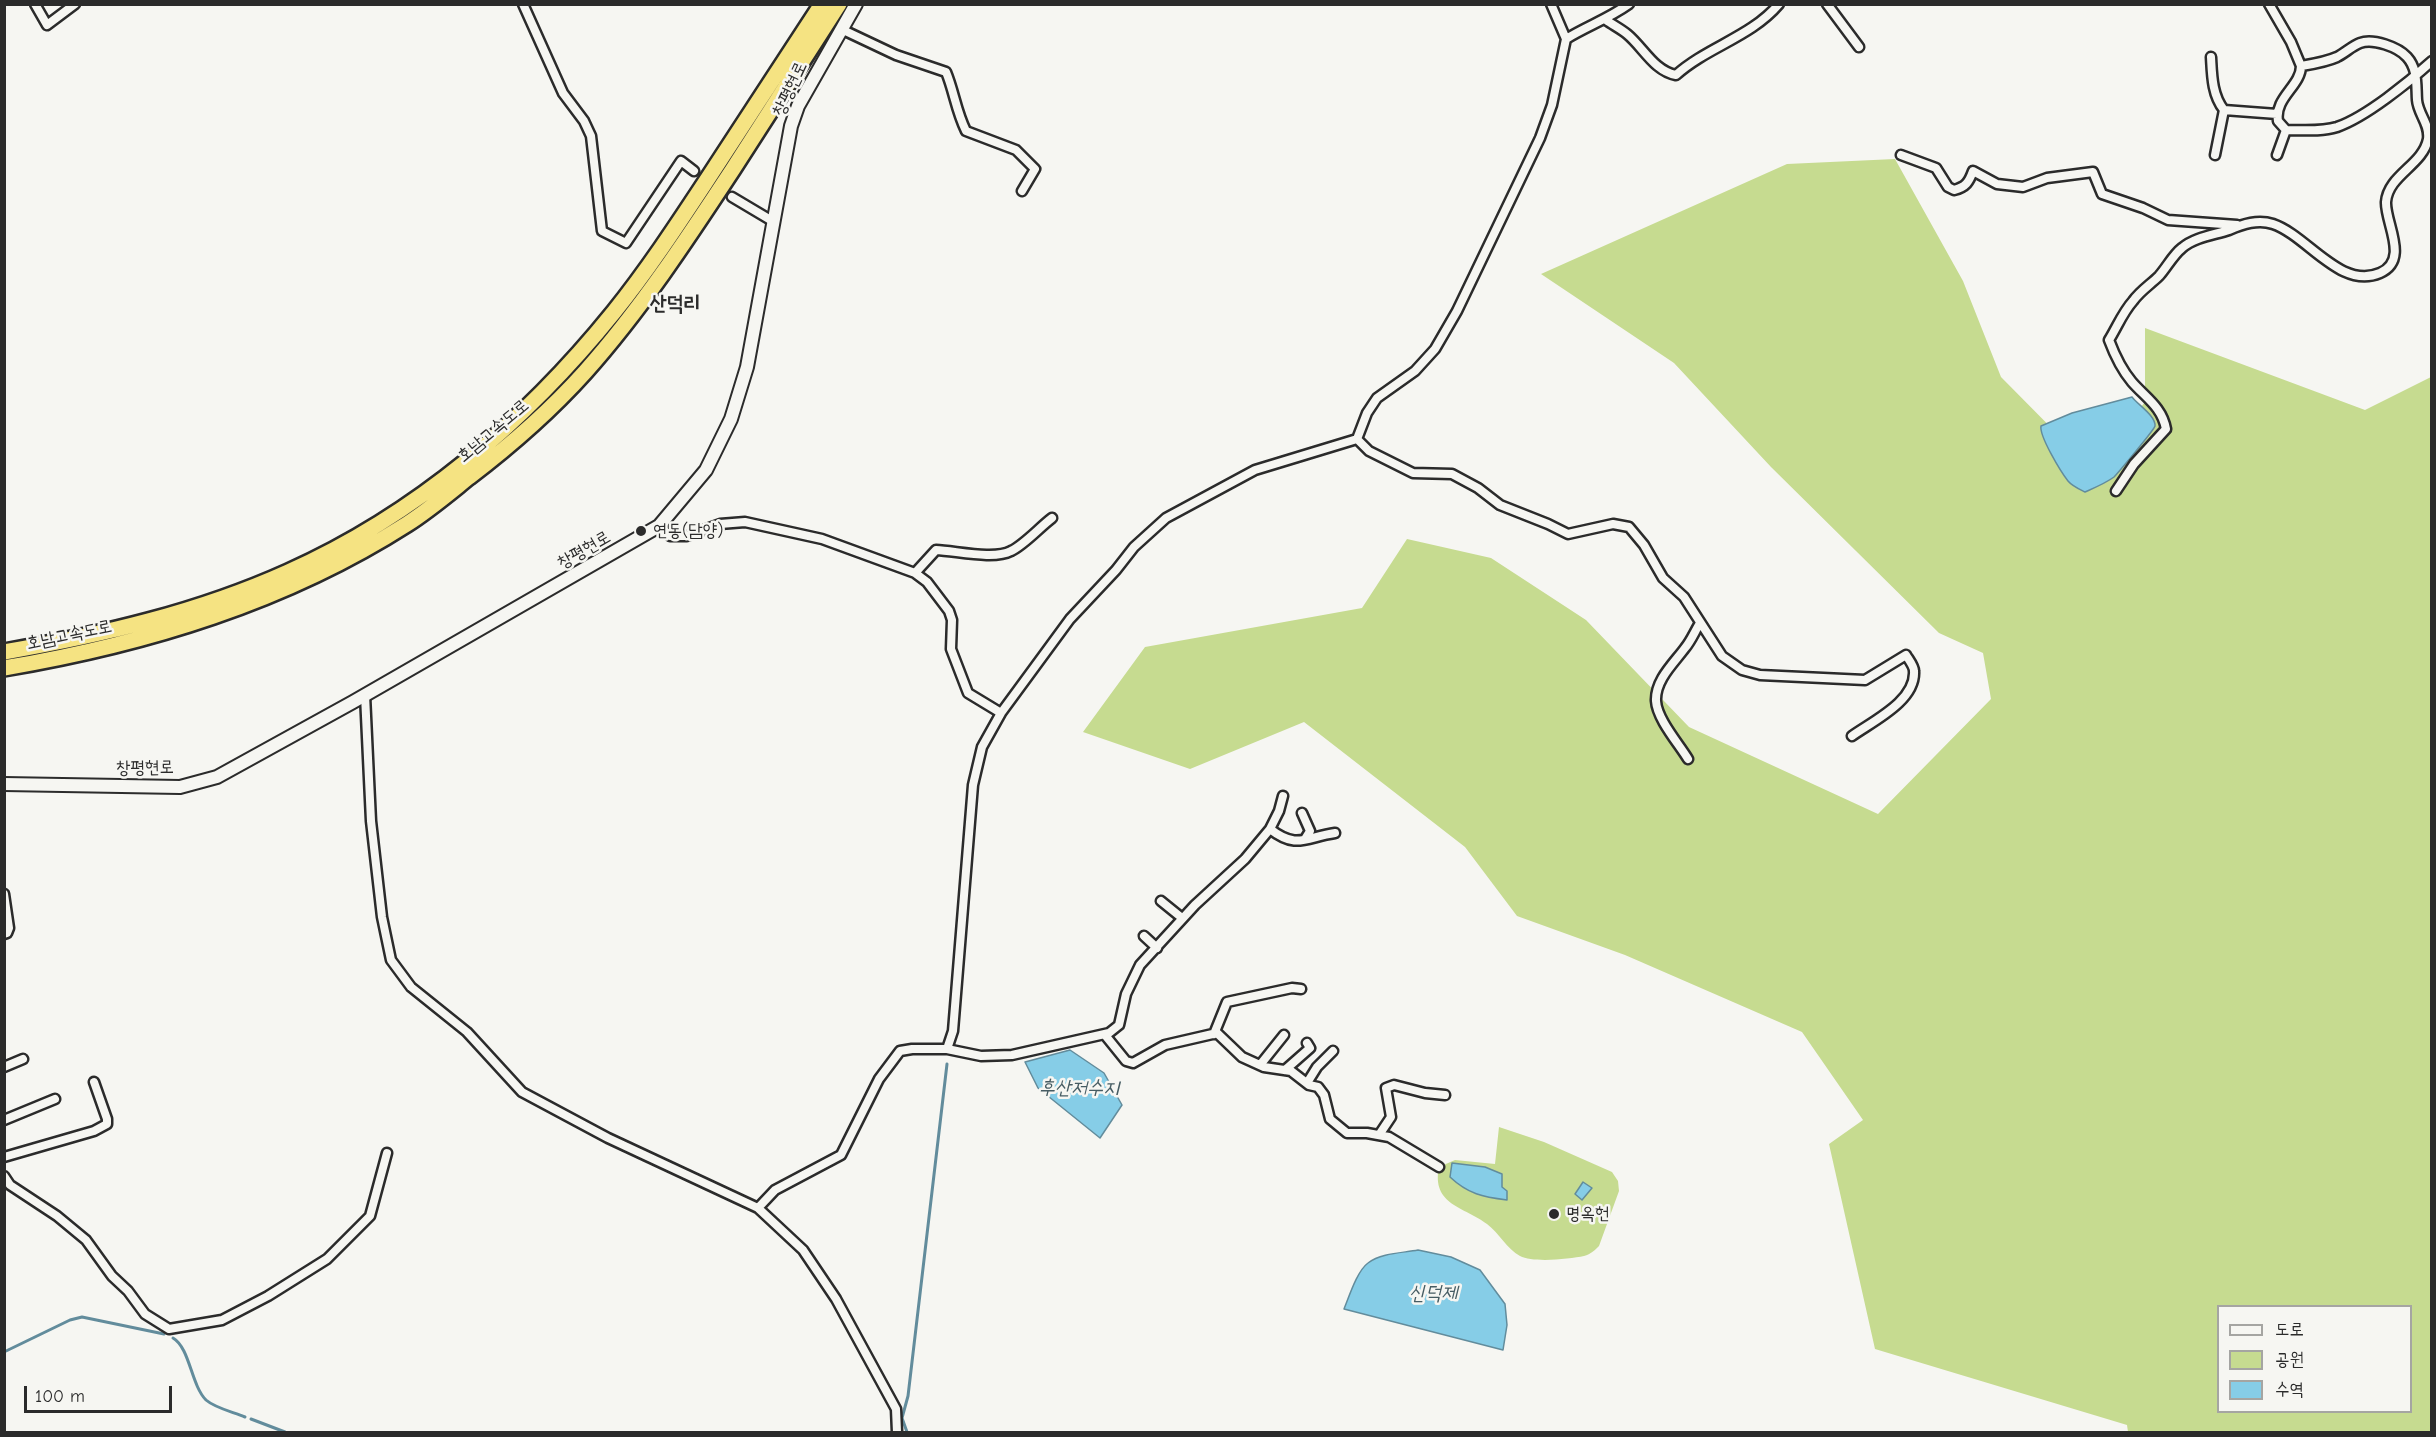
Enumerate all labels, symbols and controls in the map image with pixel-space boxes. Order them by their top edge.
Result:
street label: 창평현로 [768,58,812,120]
district label: 산덕리 [650,291,700,317]
street label: 호남고속도로 [453,395,533,467]
place label: 연동(담양) [653,520,723,542]
marker: 연동(담양) [634,524,648,538]
street label: 창평현로 [554,526,614,574]
street label: 호남고속도로 [24,615,114,655]
street label: 창평현로 [116,757,174,779]
water label: 후산저수지 [1039,1076,1119,1100]
place label: 명옥헌 [1566,1203,1609,1225]
marker: 명옥헌 [1547,1207,1561,1221]
water label: 신덕제 [1409,1281,1457,1305]
legend [2217,1305,2412,1413]
text: 도로 [2275,1319,2304,1340]
text: 공원 [2275,1349,2304,1370]
scale bar [27,1374,176,1412]
text: 수역 [2275,1379,2304,1400]
text: 100 m [35,1386,85,1407]

